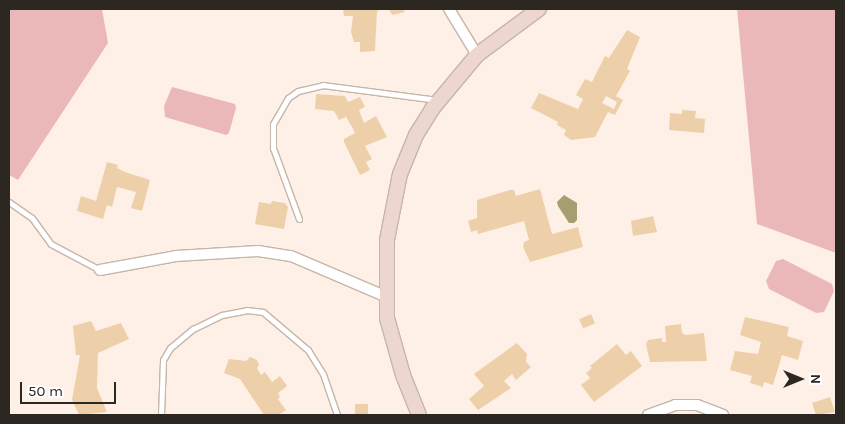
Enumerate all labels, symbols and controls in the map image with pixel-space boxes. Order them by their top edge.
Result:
north arrow [775,354,825,404]
scale bar [22,372,119,404]
text: N [807,374,824,384]
text: 50 m [28,382,63,400]

